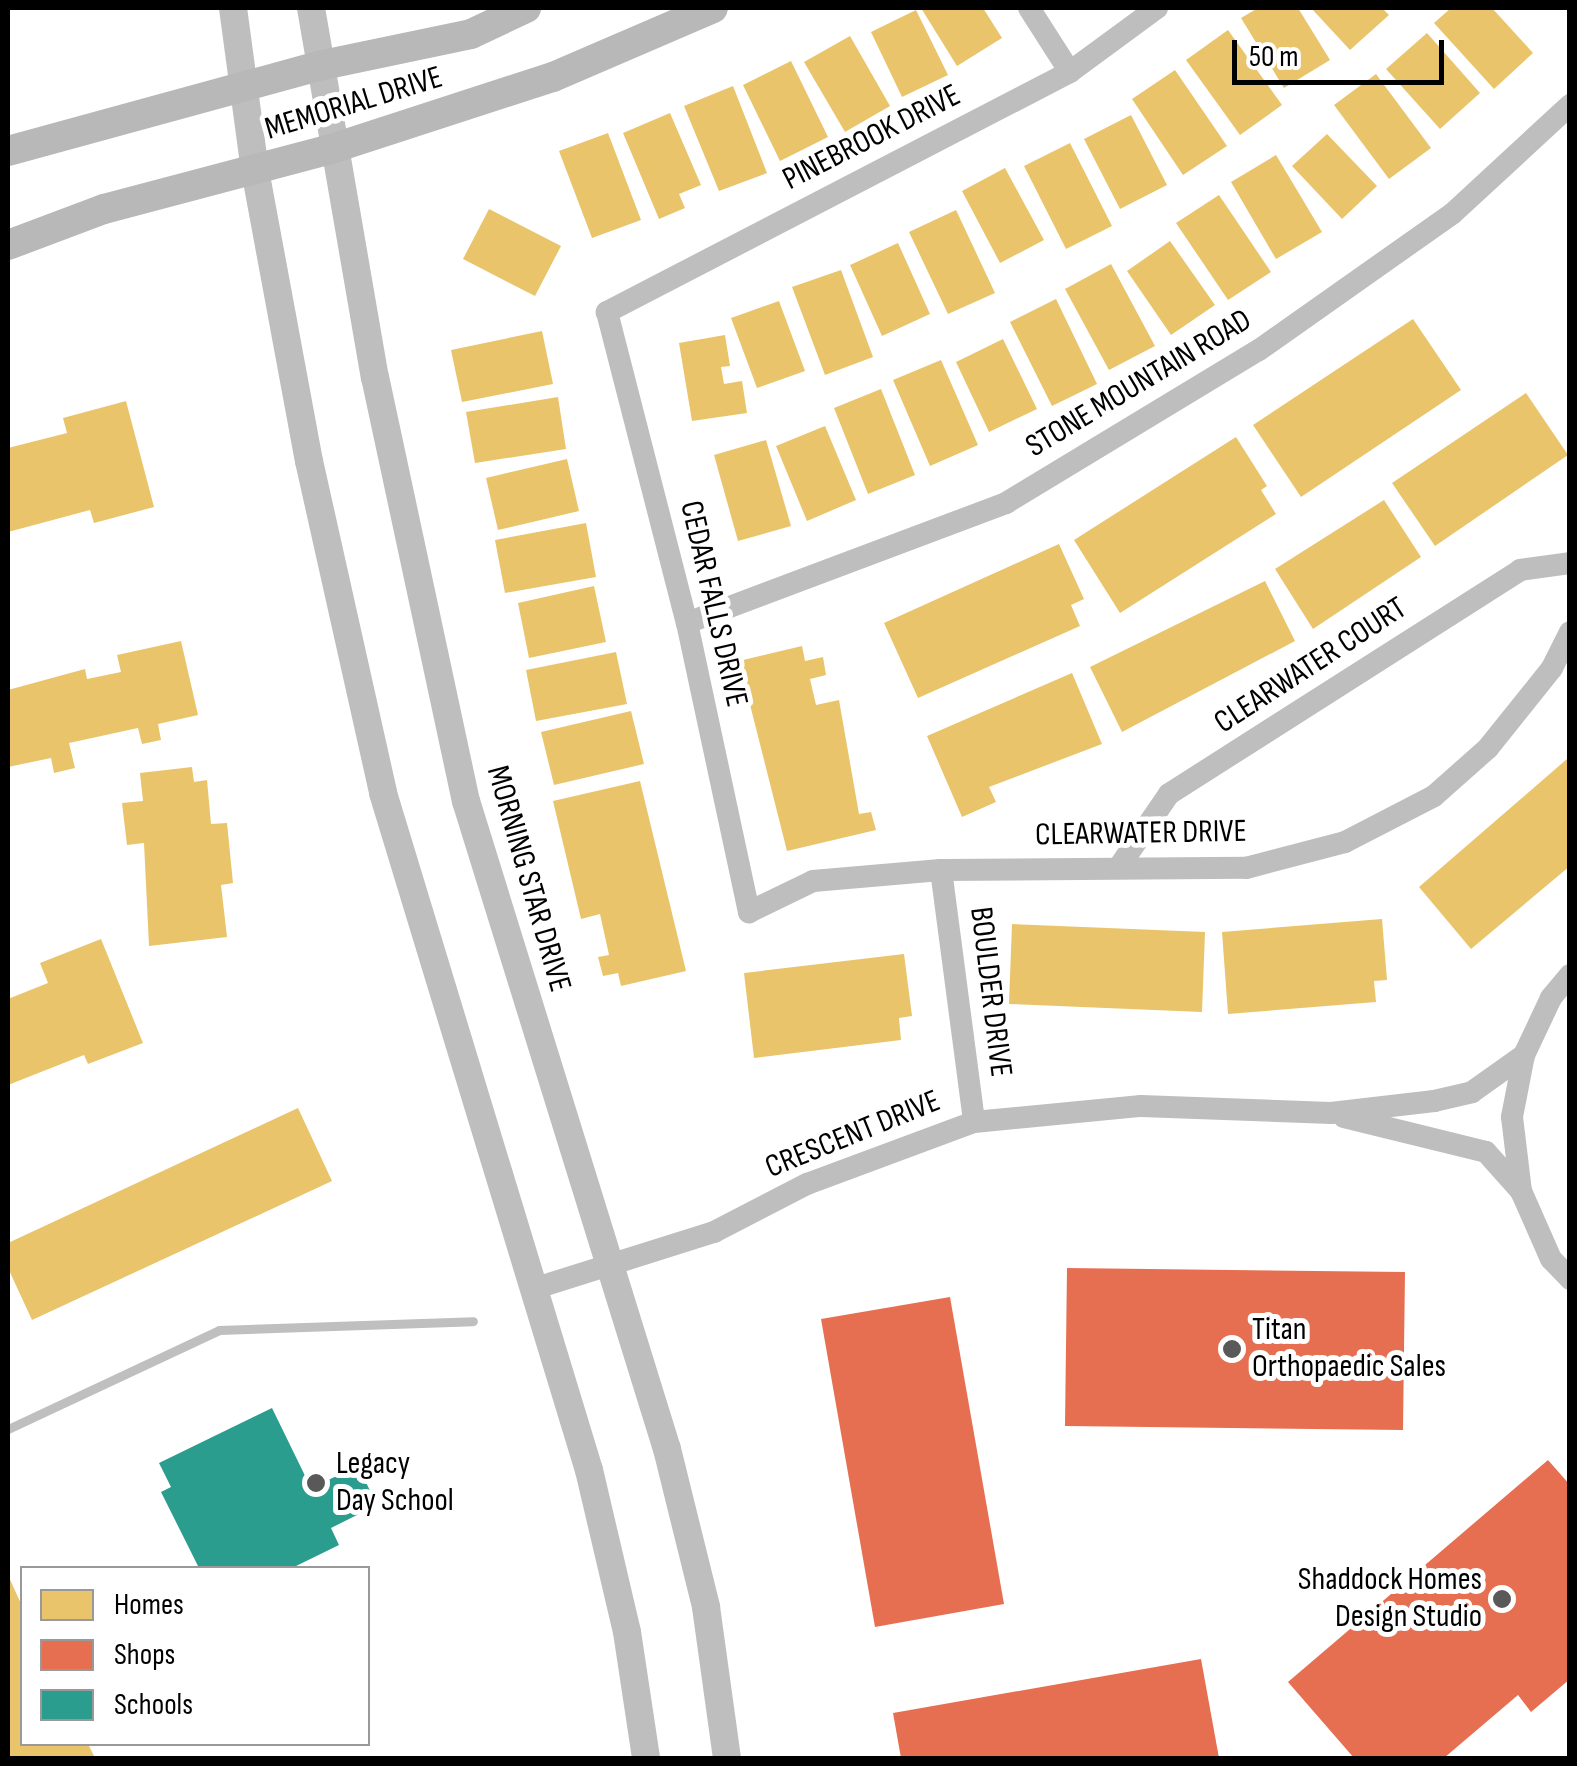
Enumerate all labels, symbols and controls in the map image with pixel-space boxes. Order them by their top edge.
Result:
scale bar [1237,20,1450,82]
text: 50 m [1249,39,1298,75]
street label: MEMORIAL DRIVE [261,59,447,149]
street label: PINEBROOK DRIVE [777,77,967,199]
street label: STONE MOUNTAIN ROAD [1019,302,1259,466]
street label: CEDAR FALLS DRIVE [671,497,755,711]
street label: CLEARWATER COURT [1208,590,1414,742]
street label: MORNING STAR DRIVE [477,762,579,996]
street label: CLEARWATER DRIVE [1035,813,1247,855]
street label: BOULDER DRIVE [961,905,1019,1079]
street label: CRESCENT DRIVE [760,1083,946,1187]
place label: Titan Orthopaedic Sales [1252,1312,1446,1387]
marker: Titan Orthopaedic Sales [1221,1338,1243,1360]
place label: Legacy Day School [336,1446,454,1521]
marker: Legacy Day School [305,1472,327,1494]
place label: Shaddock Homes Design Studio [1298,1562,1482,1637]
legend [20,1566,370,1746]
text: Homes [114,1587,184,1623]
marker: Shaddock Homes Design Studio [1491,1588,1513,1610]
text: Shops [114,1637,175,1673]
text: Schools [114,1687,193,1723]

